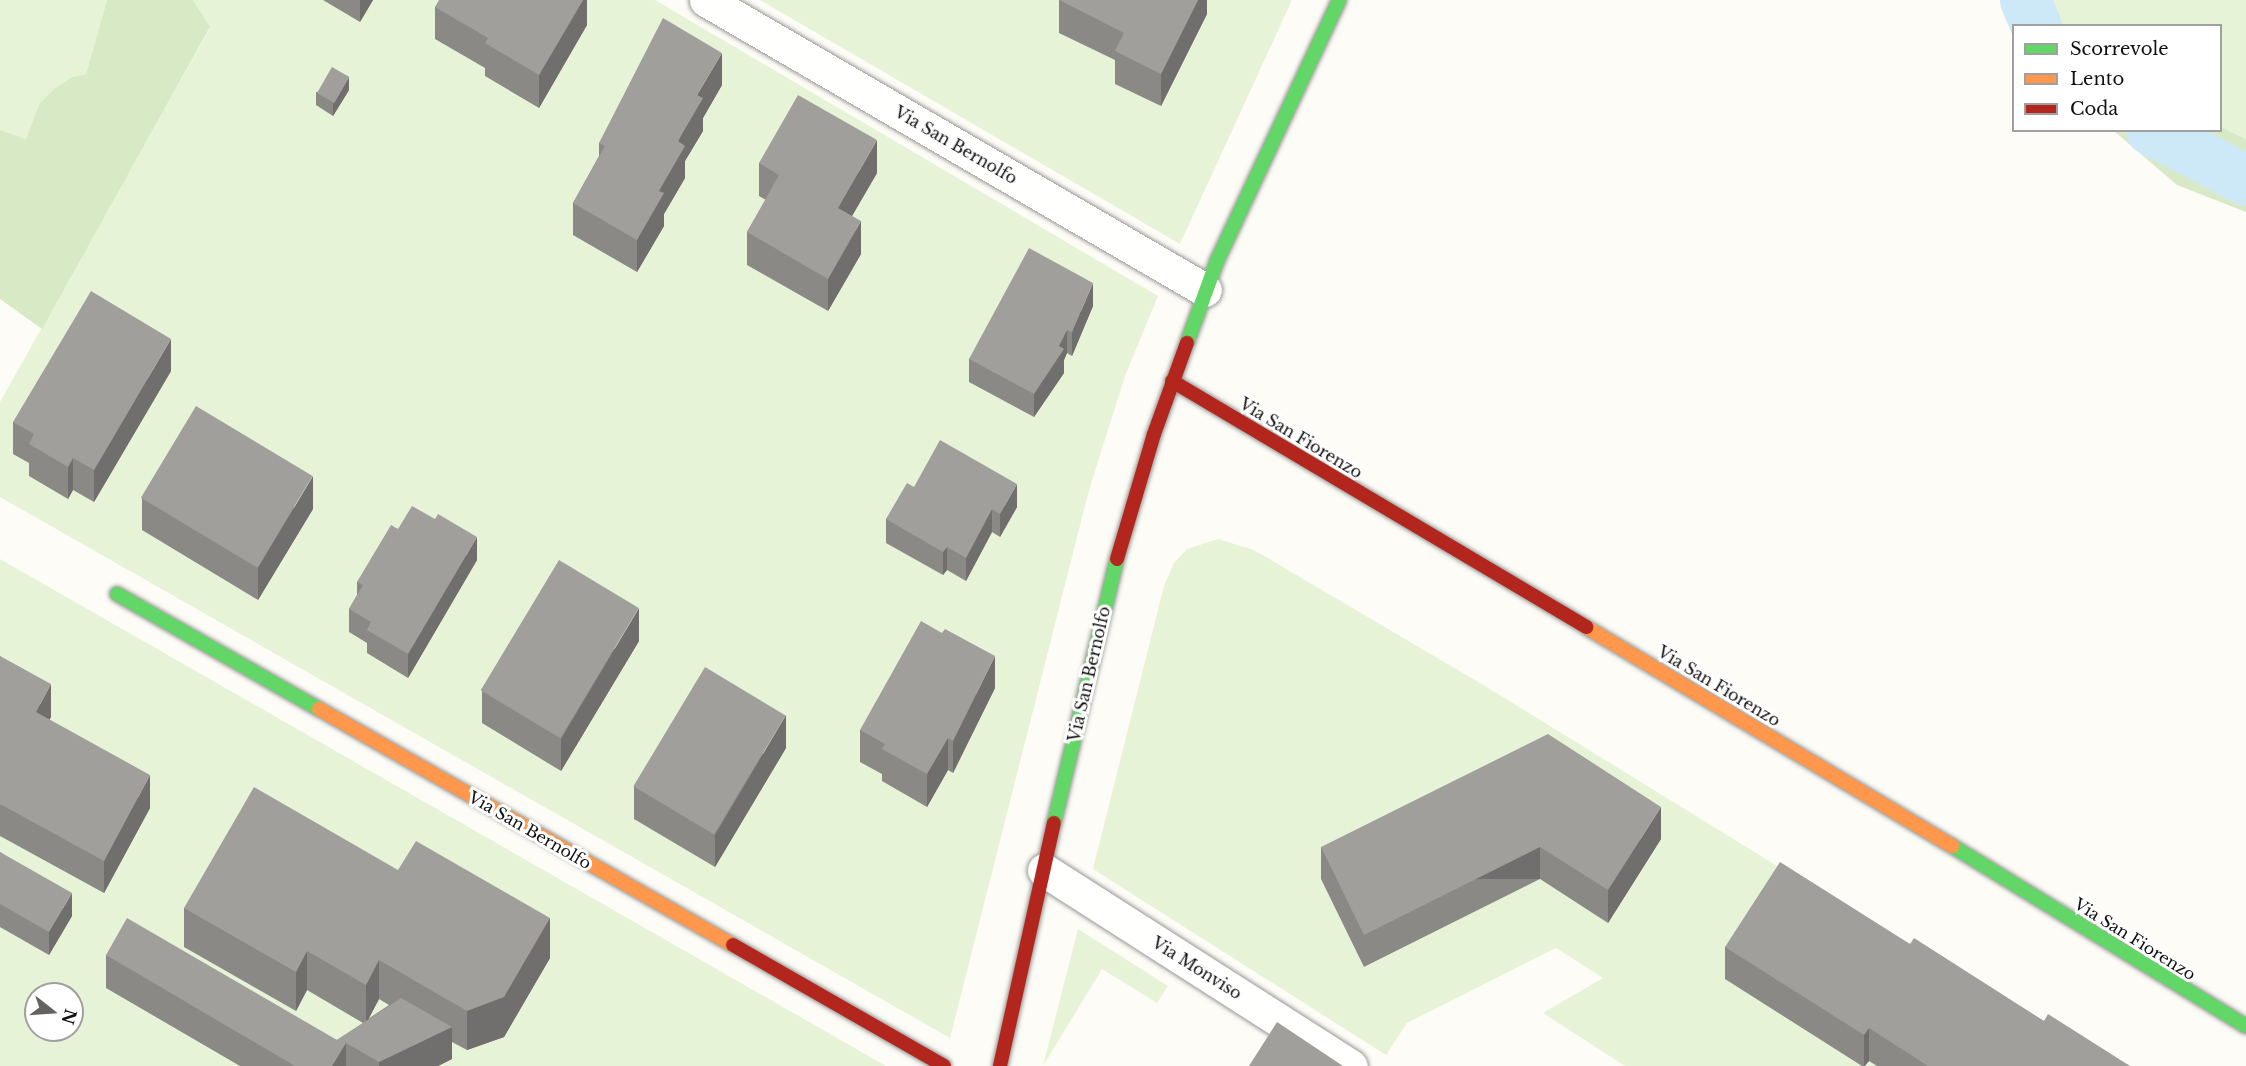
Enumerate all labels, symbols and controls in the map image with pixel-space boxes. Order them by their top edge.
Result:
legend [2012,24,2222,132]
text: Scorrevole [2070,38,2169,60]
text: Lento [2070,68,2124,90]
text: Coda [2070,98,2118,120]
street label: Via San Bernolfo [891,102,1021,188]
street label: Via San Fiorenzo [1236,394,1366,482]
street label: Via San Bernolfo [1064,604,1114,744]
street label: Via San Fiorenzo [1654,642,1784,730]
street label: Via San Bernolfo [465,787,595,873]
street label: Via San Fiorenzo [2071,894,2199,984]
street label: Via Monviso [1148,933,1246,1003]
north arrow [24,982,84,1042]
text: N [58,1007,81,1027]

